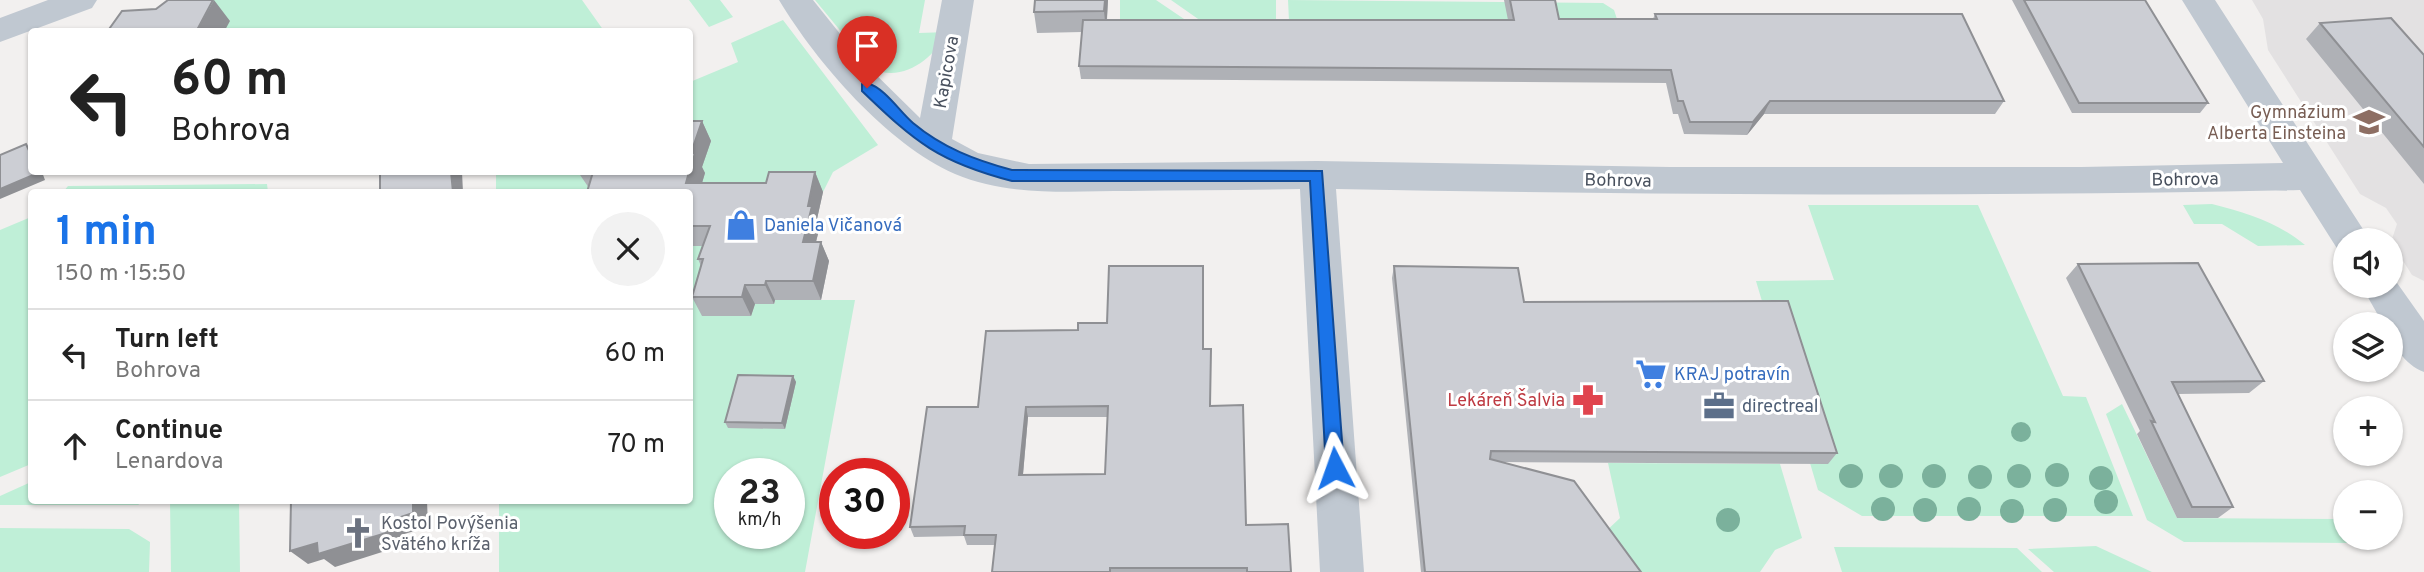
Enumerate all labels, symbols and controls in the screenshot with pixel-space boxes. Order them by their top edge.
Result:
pin [837,16,897,88]
icon: arrive [848,27,886,65]
street label: Kapicova [930,34,965,110]
text: 60 m [171,51,289,113]
icon: left [56,56,147,147]
place label: Gymnázium Alberta Einsteina [2207,102,2346,146]
school or university icon: Gymnázium Alberta Einsteina [2352,105,2386,139]
text: Bohrova [171,112,291,152]
street label: Bohrova [2151,168,2219,193]
street label: Bohrova [1584,169,1652,194]
text: 1 min [56,207,157,260]
shop icon: Daniela Vičanová [724,208,758,242]
button: close [591,212,665,286]
place label: Daniela Vičanová [764,215,902,238]
map controls [2333,228,2403,550]
button: sound [2333,228,2403,298]
text: 150 m · 15:50 [56,260,186,289]
button: layers [2333,312,2403,382]
text: Turn left [115,324,219,357]
icon: left [56,336,94,374]
text: 60 m [605,338,665,371]
text: Bohrova [115,357,201,386]
supermarket icon: KRAJ potravín [1634,357,1668,391]
place label: KRAJ potravín [1674,364,1790,387]
pharmacy icon: Lekáreň Šalvia [1571,383,1605,417]
place label: Lekáreň Šalvia [1447,388,1565,413]
office icon: directreal [1702,389,1736,423]
place label: directreal [1742,396,1818,419]
button: + [2333,396,2403,466]
text: Continue [115,415,223,448]
icon: ahead [56,427,94,465]
text: 70 m [607,429,665,462]
position arrow [1298,431,1372,505]
text: Lenardova [115,448,223,477]
speed limit sign: 30 [819,458,910,549]
text: 23 [738,472,781,516]
button: − [2333,480,2403,550]
text: km/h [738,509,781,532]
place label: Kostol Povýšenia Svätého kríža [381,513,518,557]
church icon: Kostol Povýšenia Svätého kríža [341,516,375,550]

